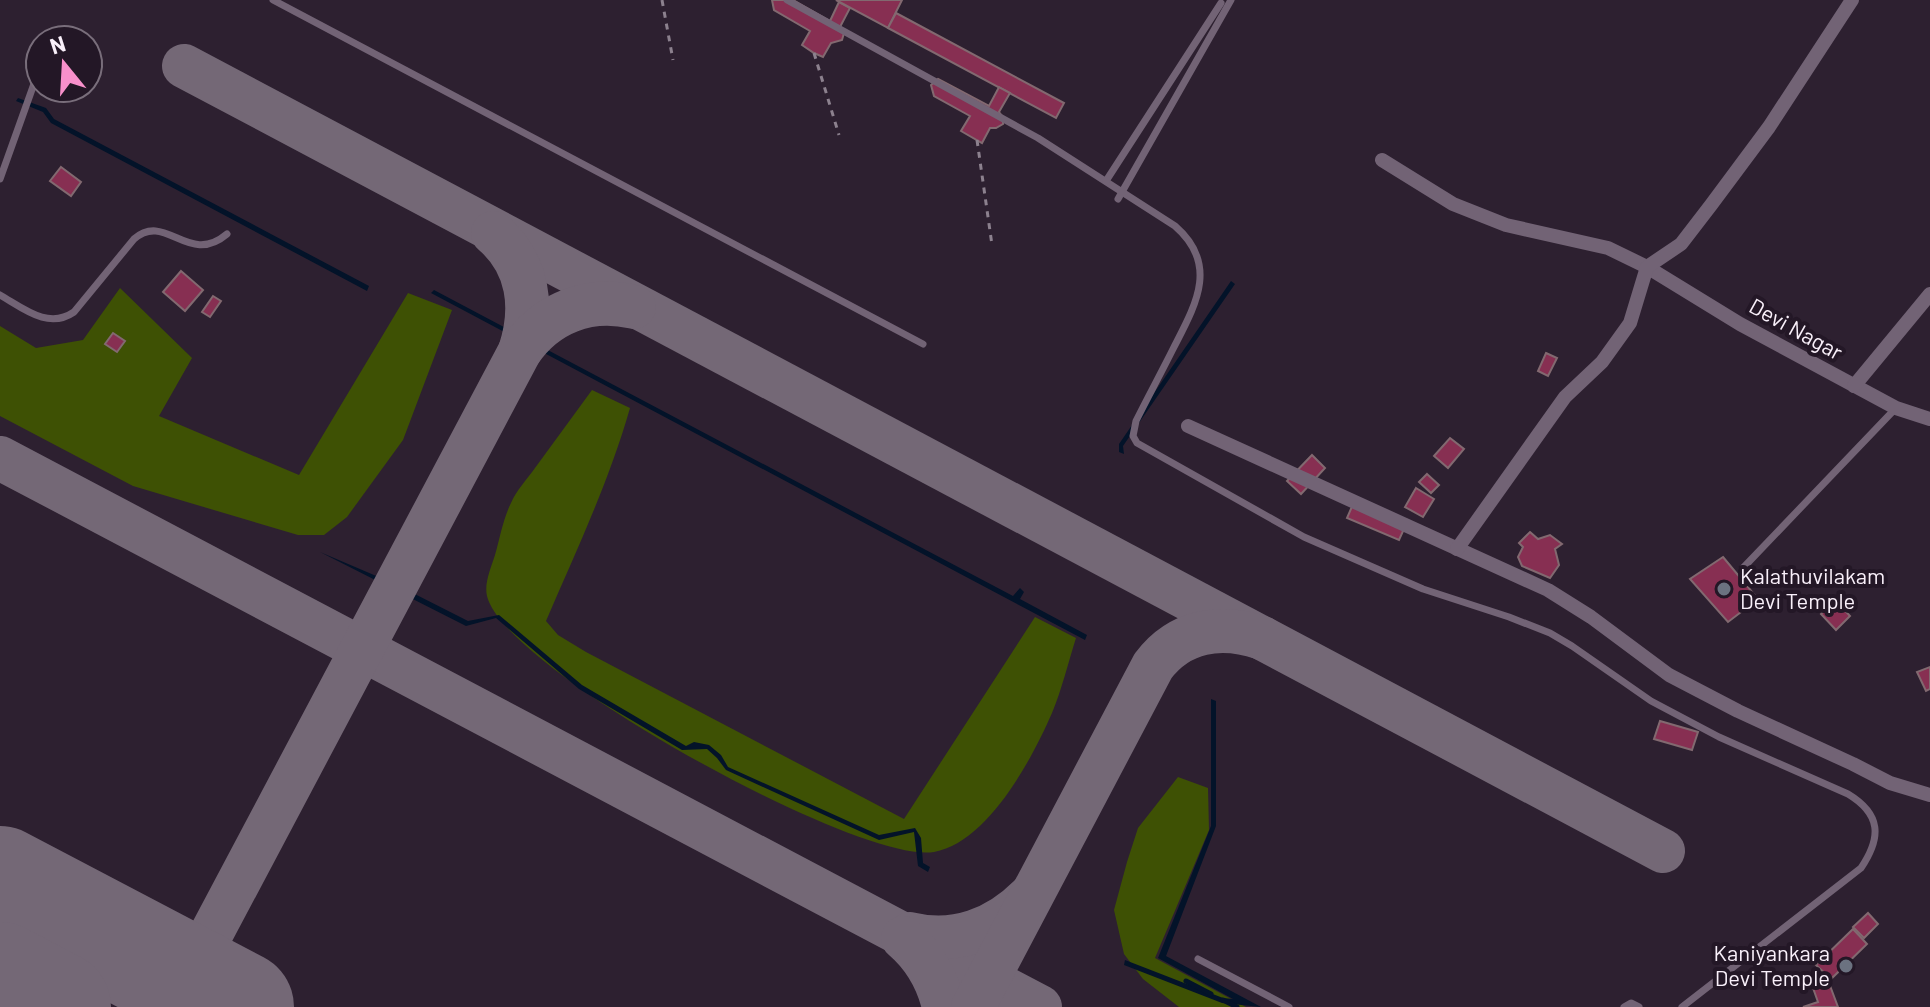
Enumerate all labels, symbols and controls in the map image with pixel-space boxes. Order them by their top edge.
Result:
north arrow [24,24,104,104]
text: N [47,29,68,59]
street label: Devi Nagar [1745,292,1848,364]
place label: Kalathuvilakam Devi Temple [1740,562,1885,613]
marker: Kalathuvilakam Devi Temple [1715,580,1733,598]
place label: Kaniyankara Devi Temple [1714,939,1830,990]
marker: Kaniyankara Devi Temple [1837,957,1855,975]

